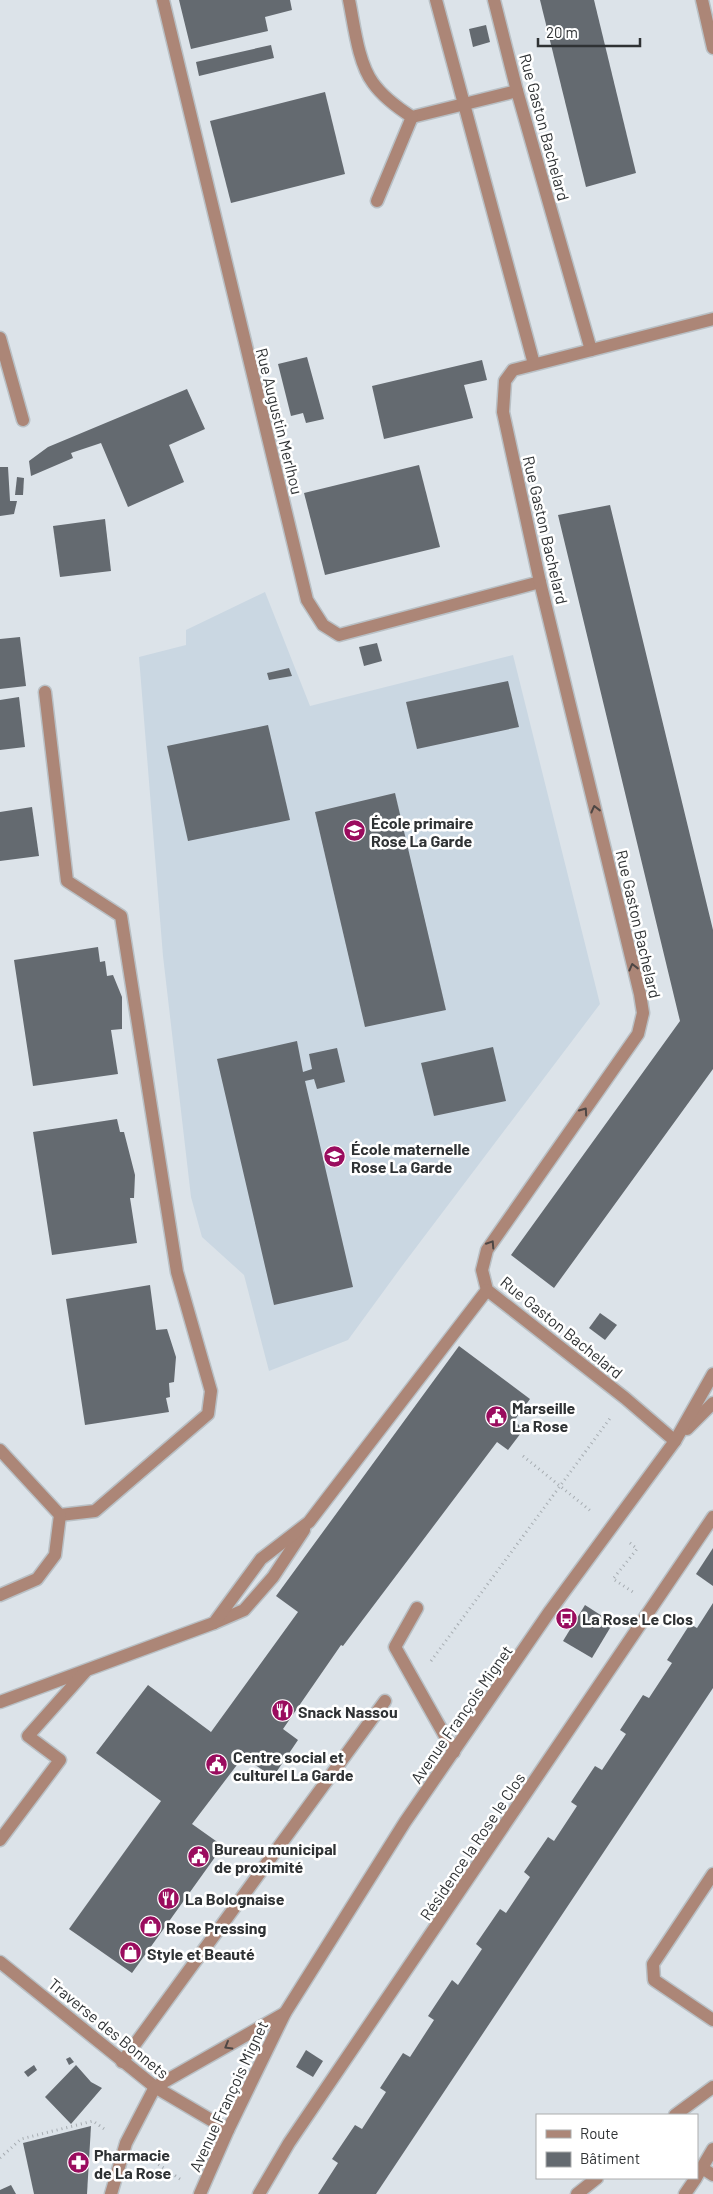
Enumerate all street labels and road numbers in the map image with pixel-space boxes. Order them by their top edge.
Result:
street label: Rue Gaston Bachelard [516,51,574,203]
street label: Rue Augustin Merlhou [253,346,307,496]
street label: Rue Gaston Bachelard [520,454,572,606]
street label: Rue Gaston Bachelard [613,848,665,1000]
street label: Rue Gaston Bachelard [497,1272,627,1382]
street label: Avenue François Mignet [406,1641,516,1787]
street label: Résidence la Rose le Clos [416,1769,528,1923]
street label: Traverse des Bonnets [45,1974,173,2082]
street label: Avenue François Mignet [185,2018,271,2174]

